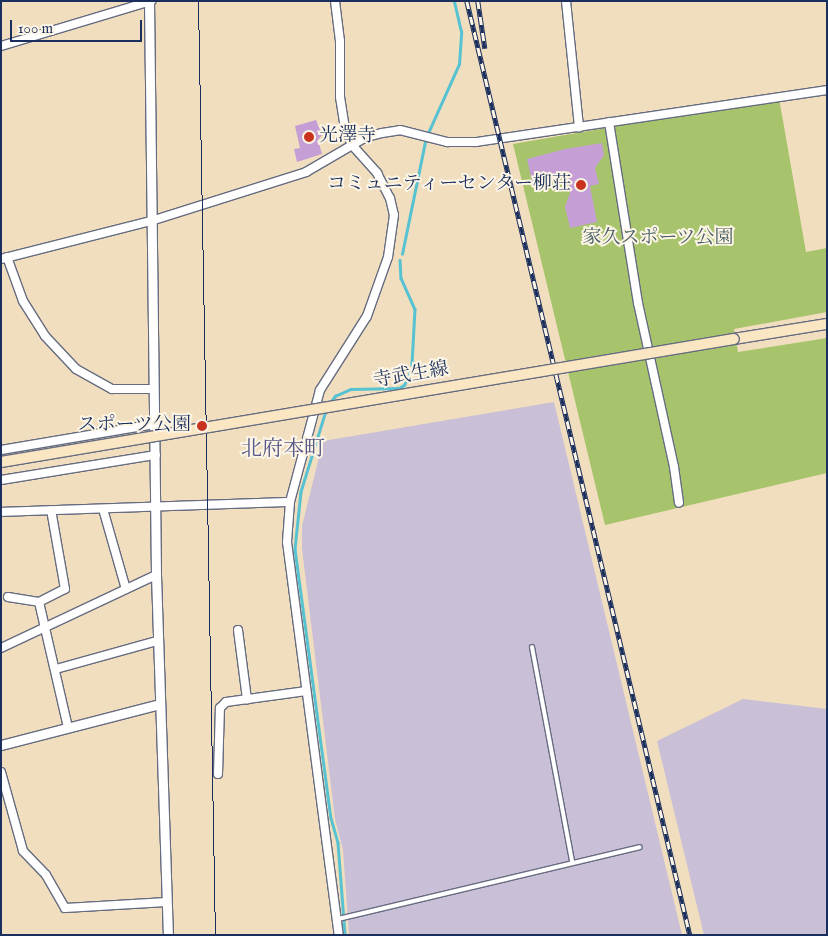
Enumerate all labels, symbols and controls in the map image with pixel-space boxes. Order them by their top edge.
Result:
scale bar [12,10,145,42]
text: 100 m [18,19,53,38]
place label: 光澤寺 [319,126,376,148]
marker: 光澤寺 [303,131,315,143]
place label: コミュニティーセンター柳荘 [324,174,571,196]
marker: コミュニティーセンター柳荘 [575,179,587,191]
park label: 家久スポーツ公園 [582,228,734,250]
street label: 寺武生線 [372,358,450,394]
place label: スポーツ公園 [77,415,191,437]
marker: スポーツ公園 [195,419,209,433]
district label: 北府本町 [241,437,325,463]

